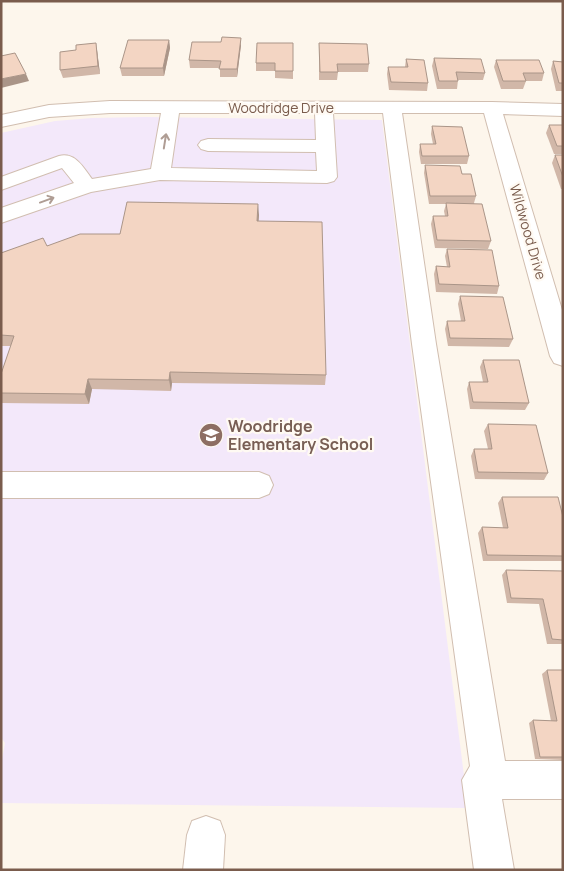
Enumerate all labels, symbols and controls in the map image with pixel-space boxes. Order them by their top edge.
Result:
street label: Woodridge Drive [228,98,334,117]
one-way arrow [161,133,171,149]
street label: Wildwood Drive [506,182,551,282]
one-way arrow [39,195,54,204]
place label: Woodridge Elementary School [228,415,373,455]
school or university icon: Woodridge Elementary School [198,422,224,448]

